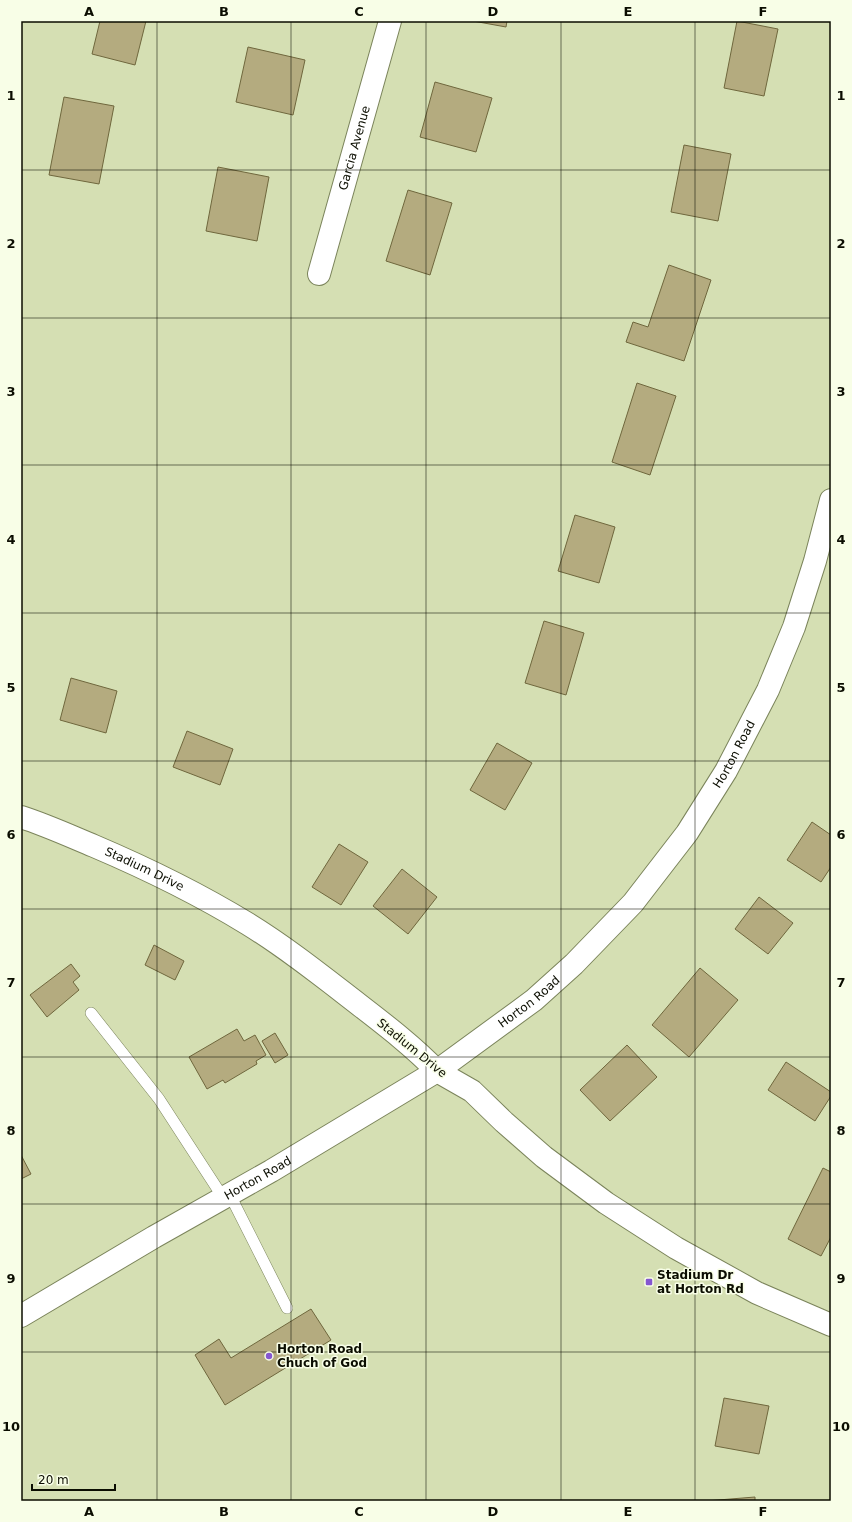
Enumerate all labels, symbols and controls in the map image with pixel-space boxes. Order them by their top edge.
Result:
text: A [84,4,94,19]
text: B [219,4,229,19]
text: C [354,4,364,19]
text: D [488,4,499,19]
text: E [624,4,632,19]
text: F [759,4,767,19]
text: 1 [6,88,16,103]
text: 1 [836,88,846,103]
street label: Garcia Avenue [336,104,373,192]
text: 2 [6,236,16,251]
text: 2 [836,236,846,251]
text: 3 [6,384,16,399]
text: 3 [836,384,846,399]
text: 4 [6,532,16,547]
text: 4 [836,532,846,547]
text: 5 [6,680,16,695]
text: 5 [836,680,846,695]
street label: Horton Road [710,718,758,791]
text: 6 [6,827,16,842]
text: 6 [836,827,846,842]
street label: Stadium Drive [103,845,186,894]
street label: Horton Road [496,973,563,1031]
text: 7 [6,975,16,990]
text: 7 [836,975,846,990]
street label: Stadium Drive [374,1016,450,1080]
text: 8 [6,1123,16,1138]
text: 8 [836,1123,846,1138]
street label: Horton Road [222,1153,294,1203]
place label: Stadium Dr at Horton Rd [657,1268,744,1296]
text: 9 [6,1271,16,1286]
text: 9 [836,1271,846,1286]
marker: Stadium Dr at Horton Rd [644,1277,654,1287]
place label: Horton Road Chuch of God [277,1342,367,1370]
marker: Horton Road Chuch of God [264,1351,274,1361]
text: 10 [2,1419,20,1434]
text: 10 [832,1419,850,1434]
scale bar [32,1466,115,1492]
text: 20 m [38,1473,69,1487]
text: A [84,1504,94,1519]
text: B [219,1504,229,1519]
text: C [354,1504,364,1519]
text: D [488,1504,499,1519]
text: E [624,1504,632,1519]
text: F [759,1504,767,1519]

